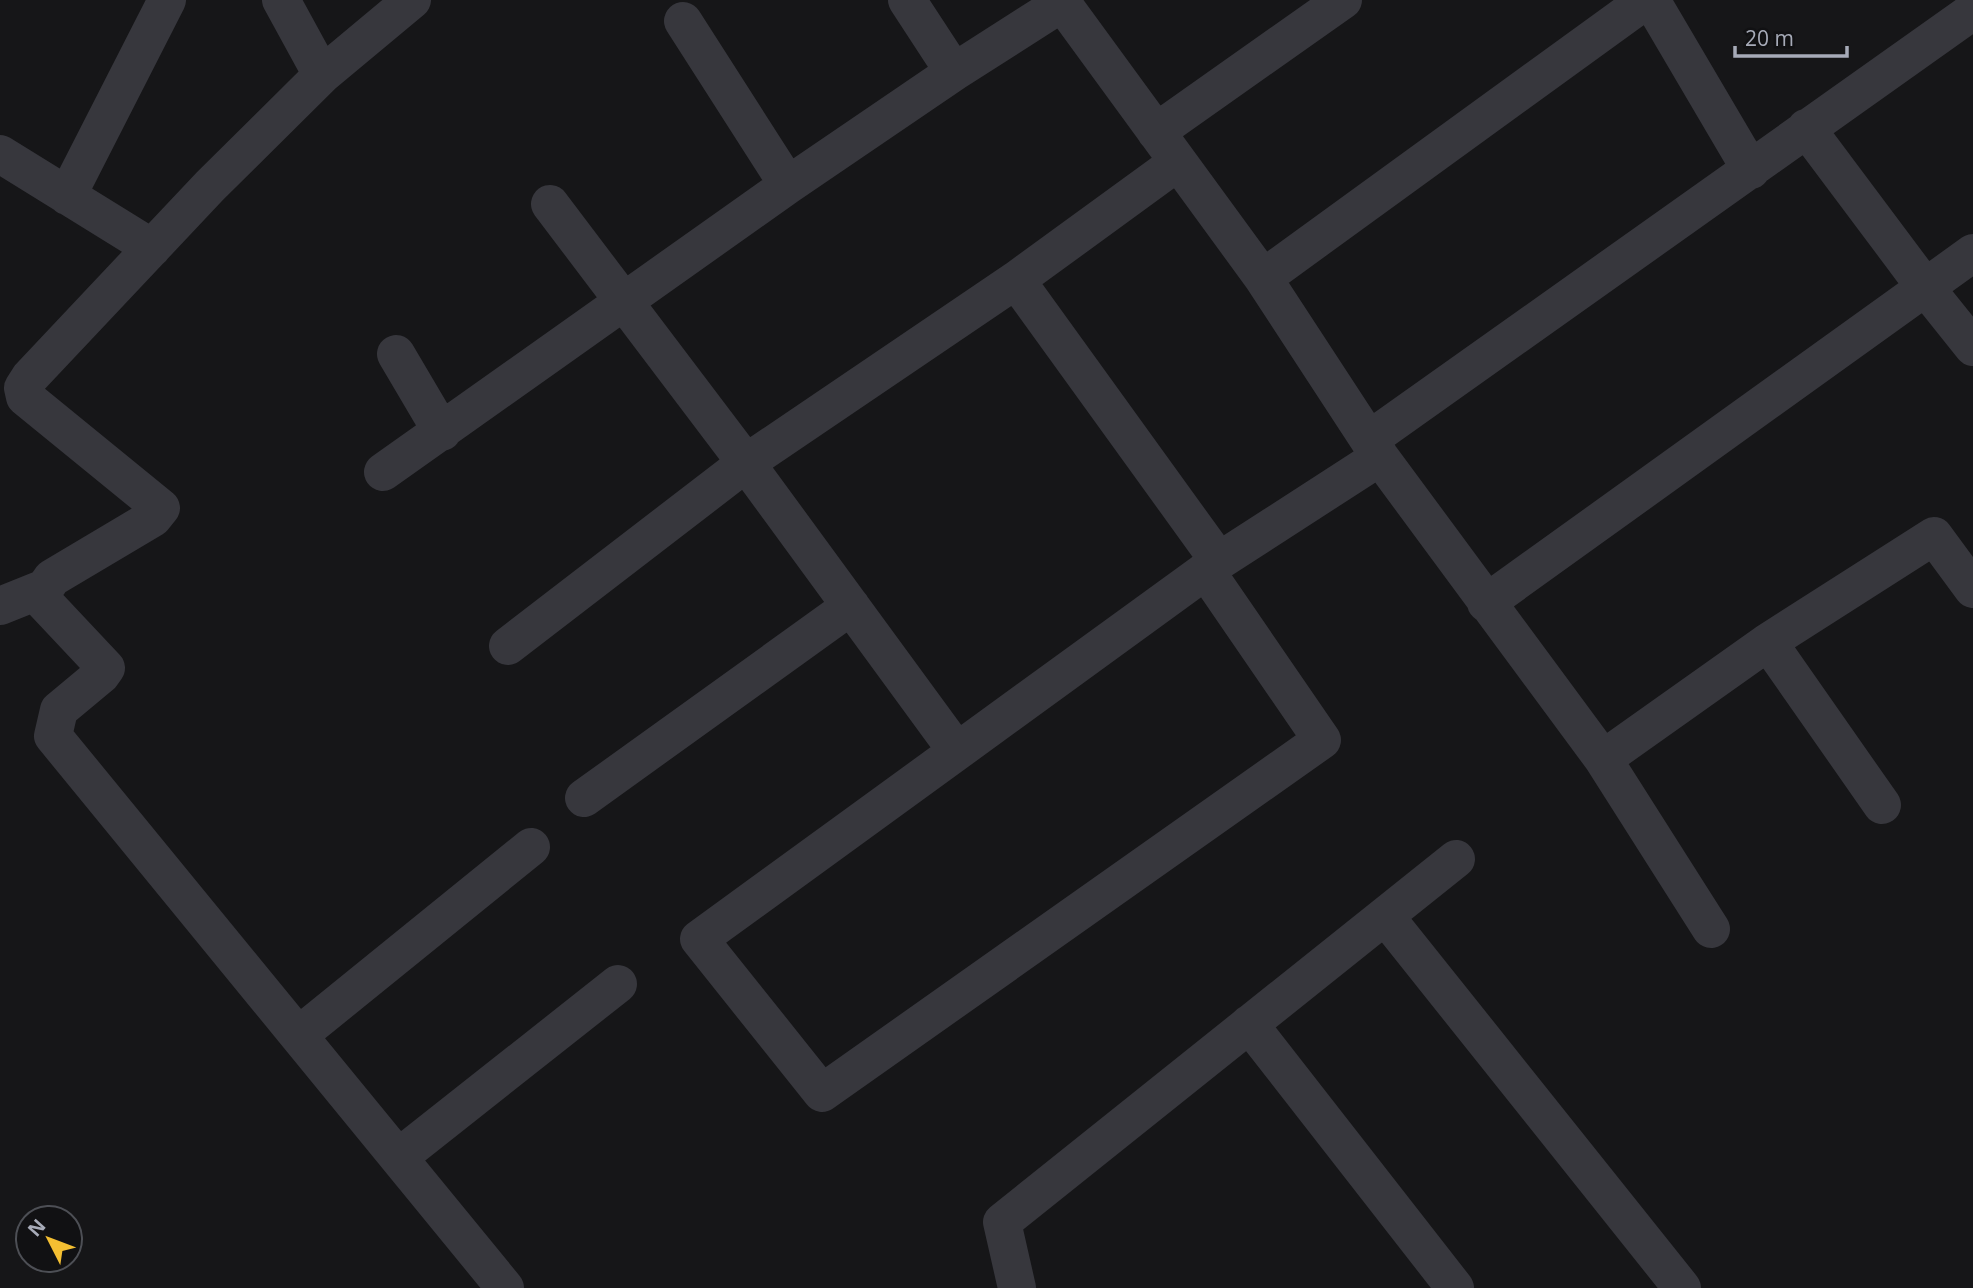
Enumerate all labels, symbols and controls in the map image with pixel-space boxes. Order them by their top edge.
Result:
scale bar [1735,14,1847,58]
text: 20 m [1745,24,1794,52]
north arrow [14,1204,84,1274]
text: N [22,1213,51,1242]

